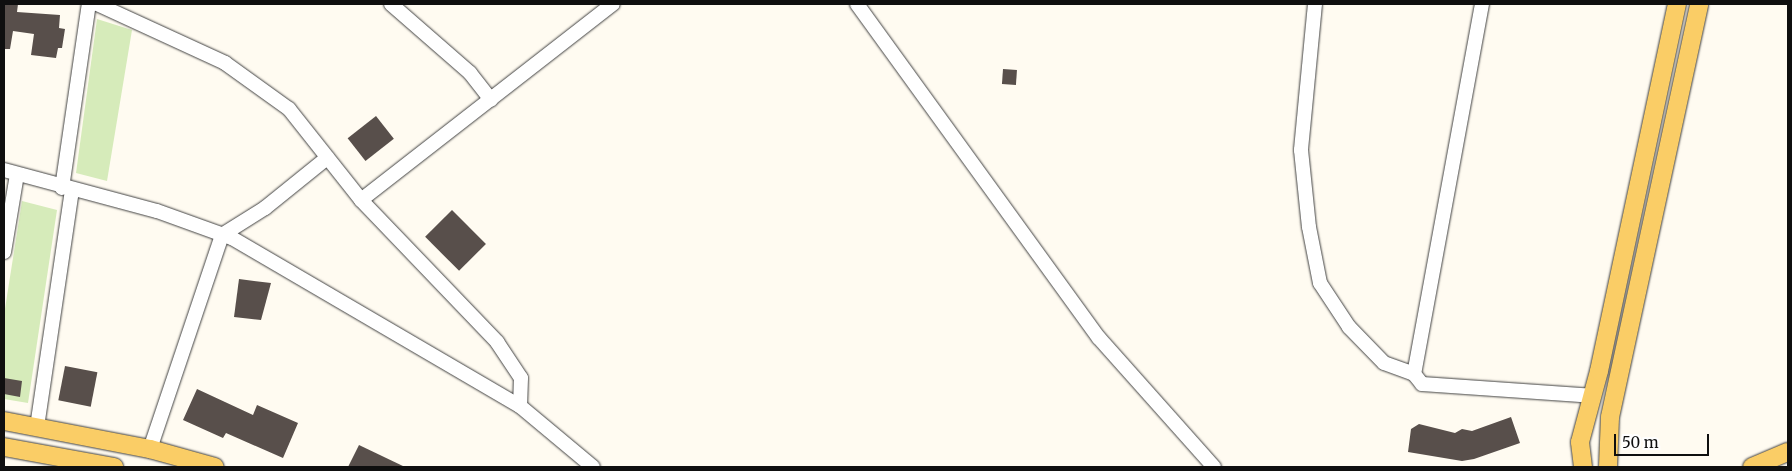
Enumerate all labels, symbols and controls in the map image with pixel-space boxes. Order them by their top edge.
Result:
scale bar [1617,424,1712,456]
text: 50 m [1622,433,1659,452]

